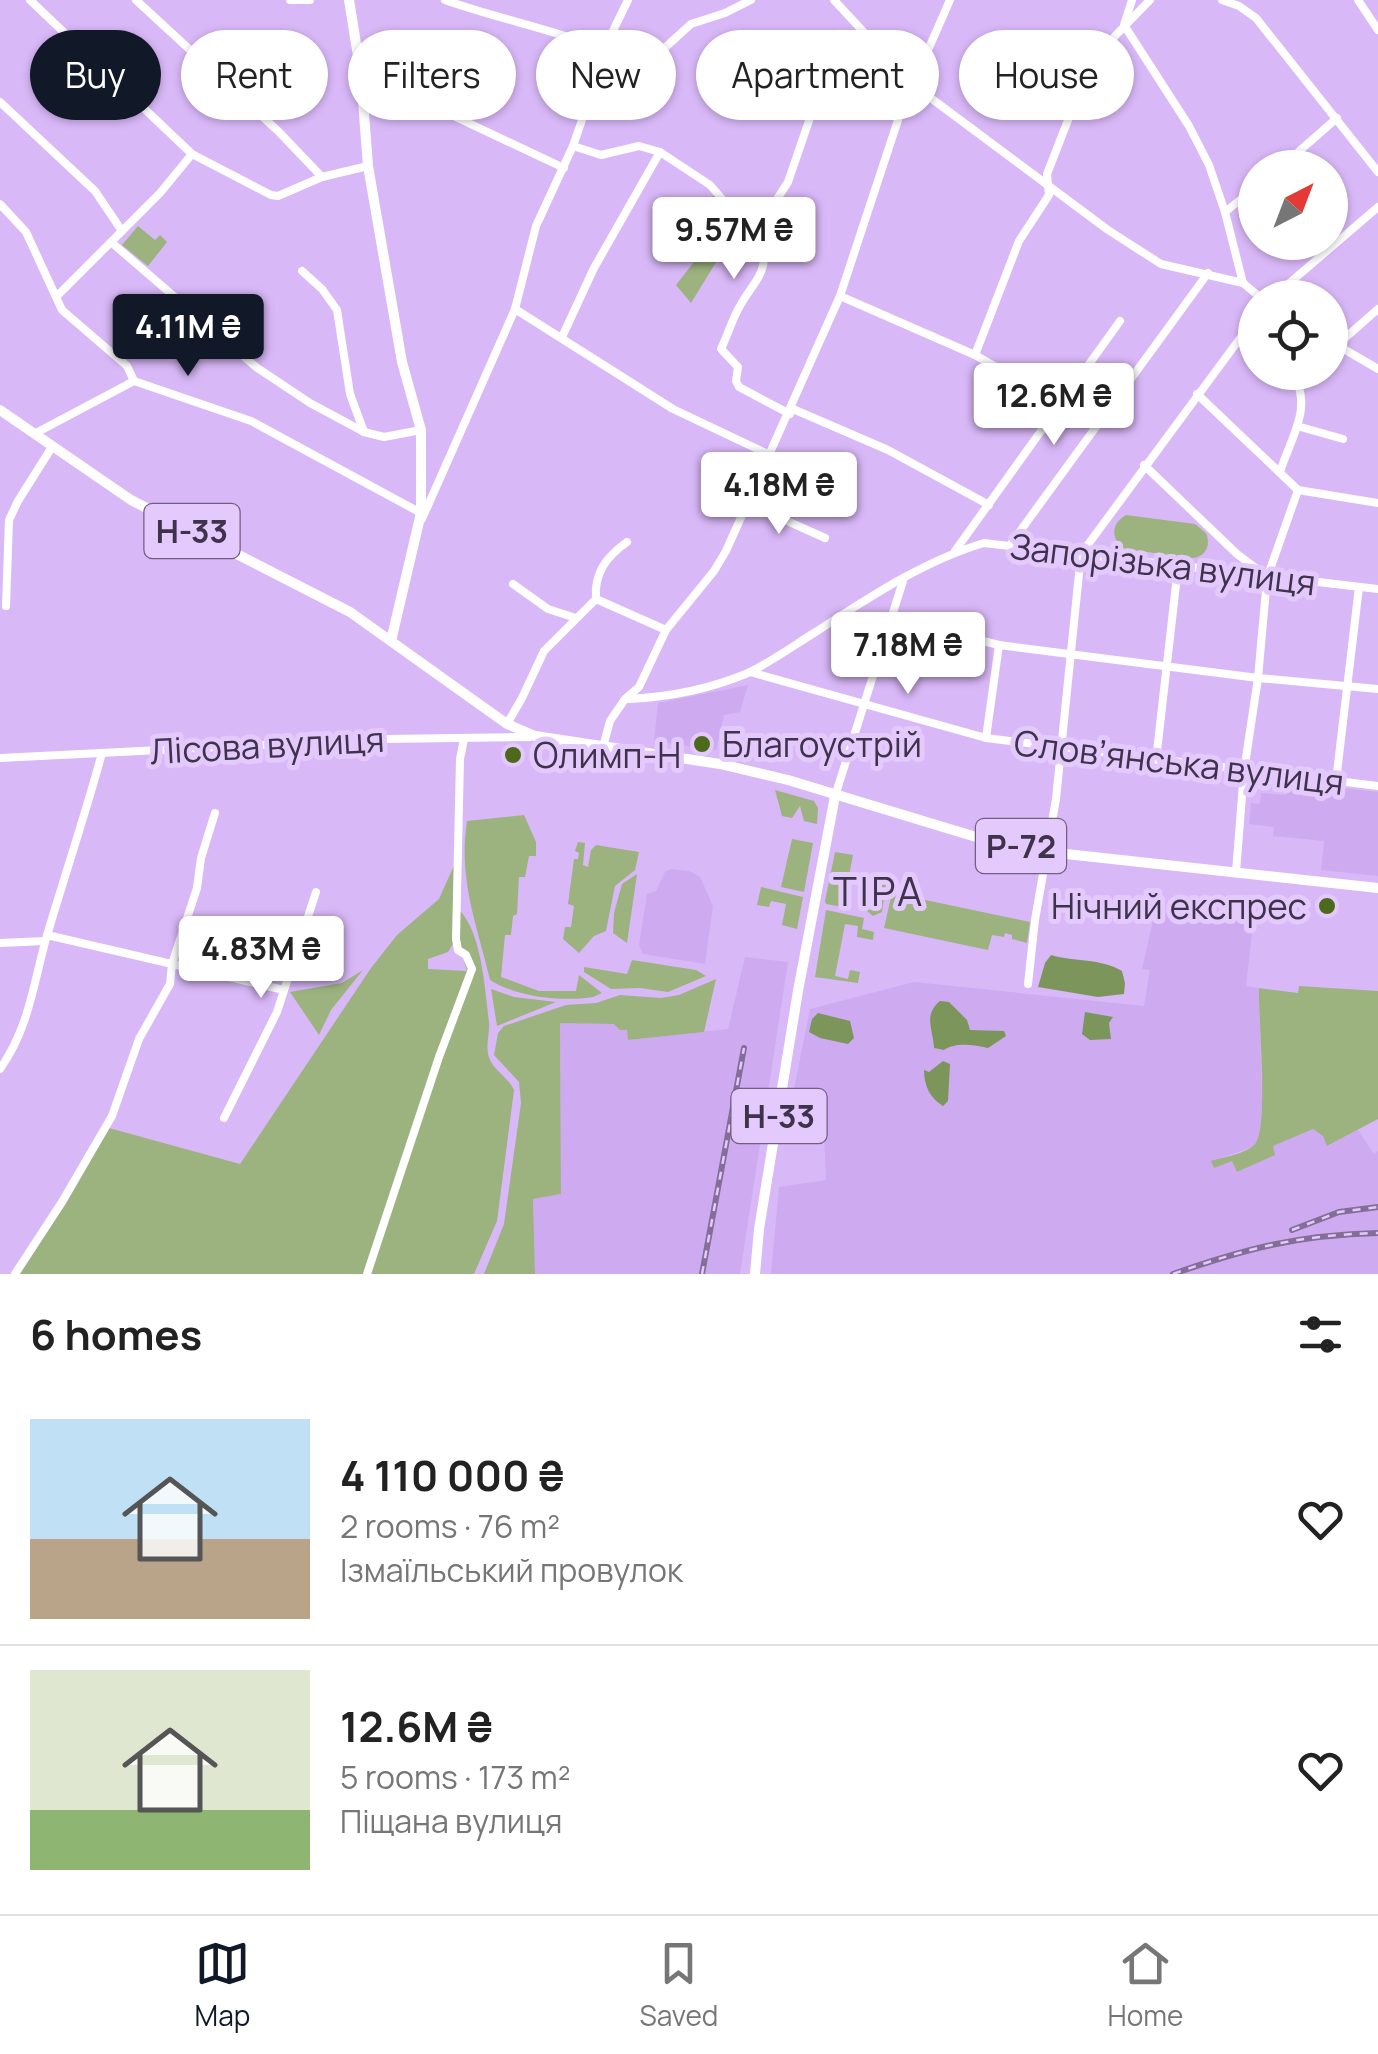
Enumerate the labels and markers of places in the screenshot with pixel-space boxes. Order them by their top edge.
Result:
pin: 9.57M ₴ [642,197,826,282]
pin: 4.11M ₴ [96,294,280,379]
pin: 12.6M ₴ [962,363,1146,448]
pin: 4.18M ₴ [687,452,871,537]
pin: 7.18M ₴ [816,612,1000,697]
place label: Благоустрій [722,720,922,768]
place label: Олимп-Н [533,731,681,779]
marker: Благоустрій [691,733,713,755]
marker: Олимп-Н [502,744,524,766]
place label: Нічний експрес [1051,882,1307,930]
marker: Нічний експрес [1316,895,1338,917]
pin: 4.83M ₴ [169,916,353,1001]

